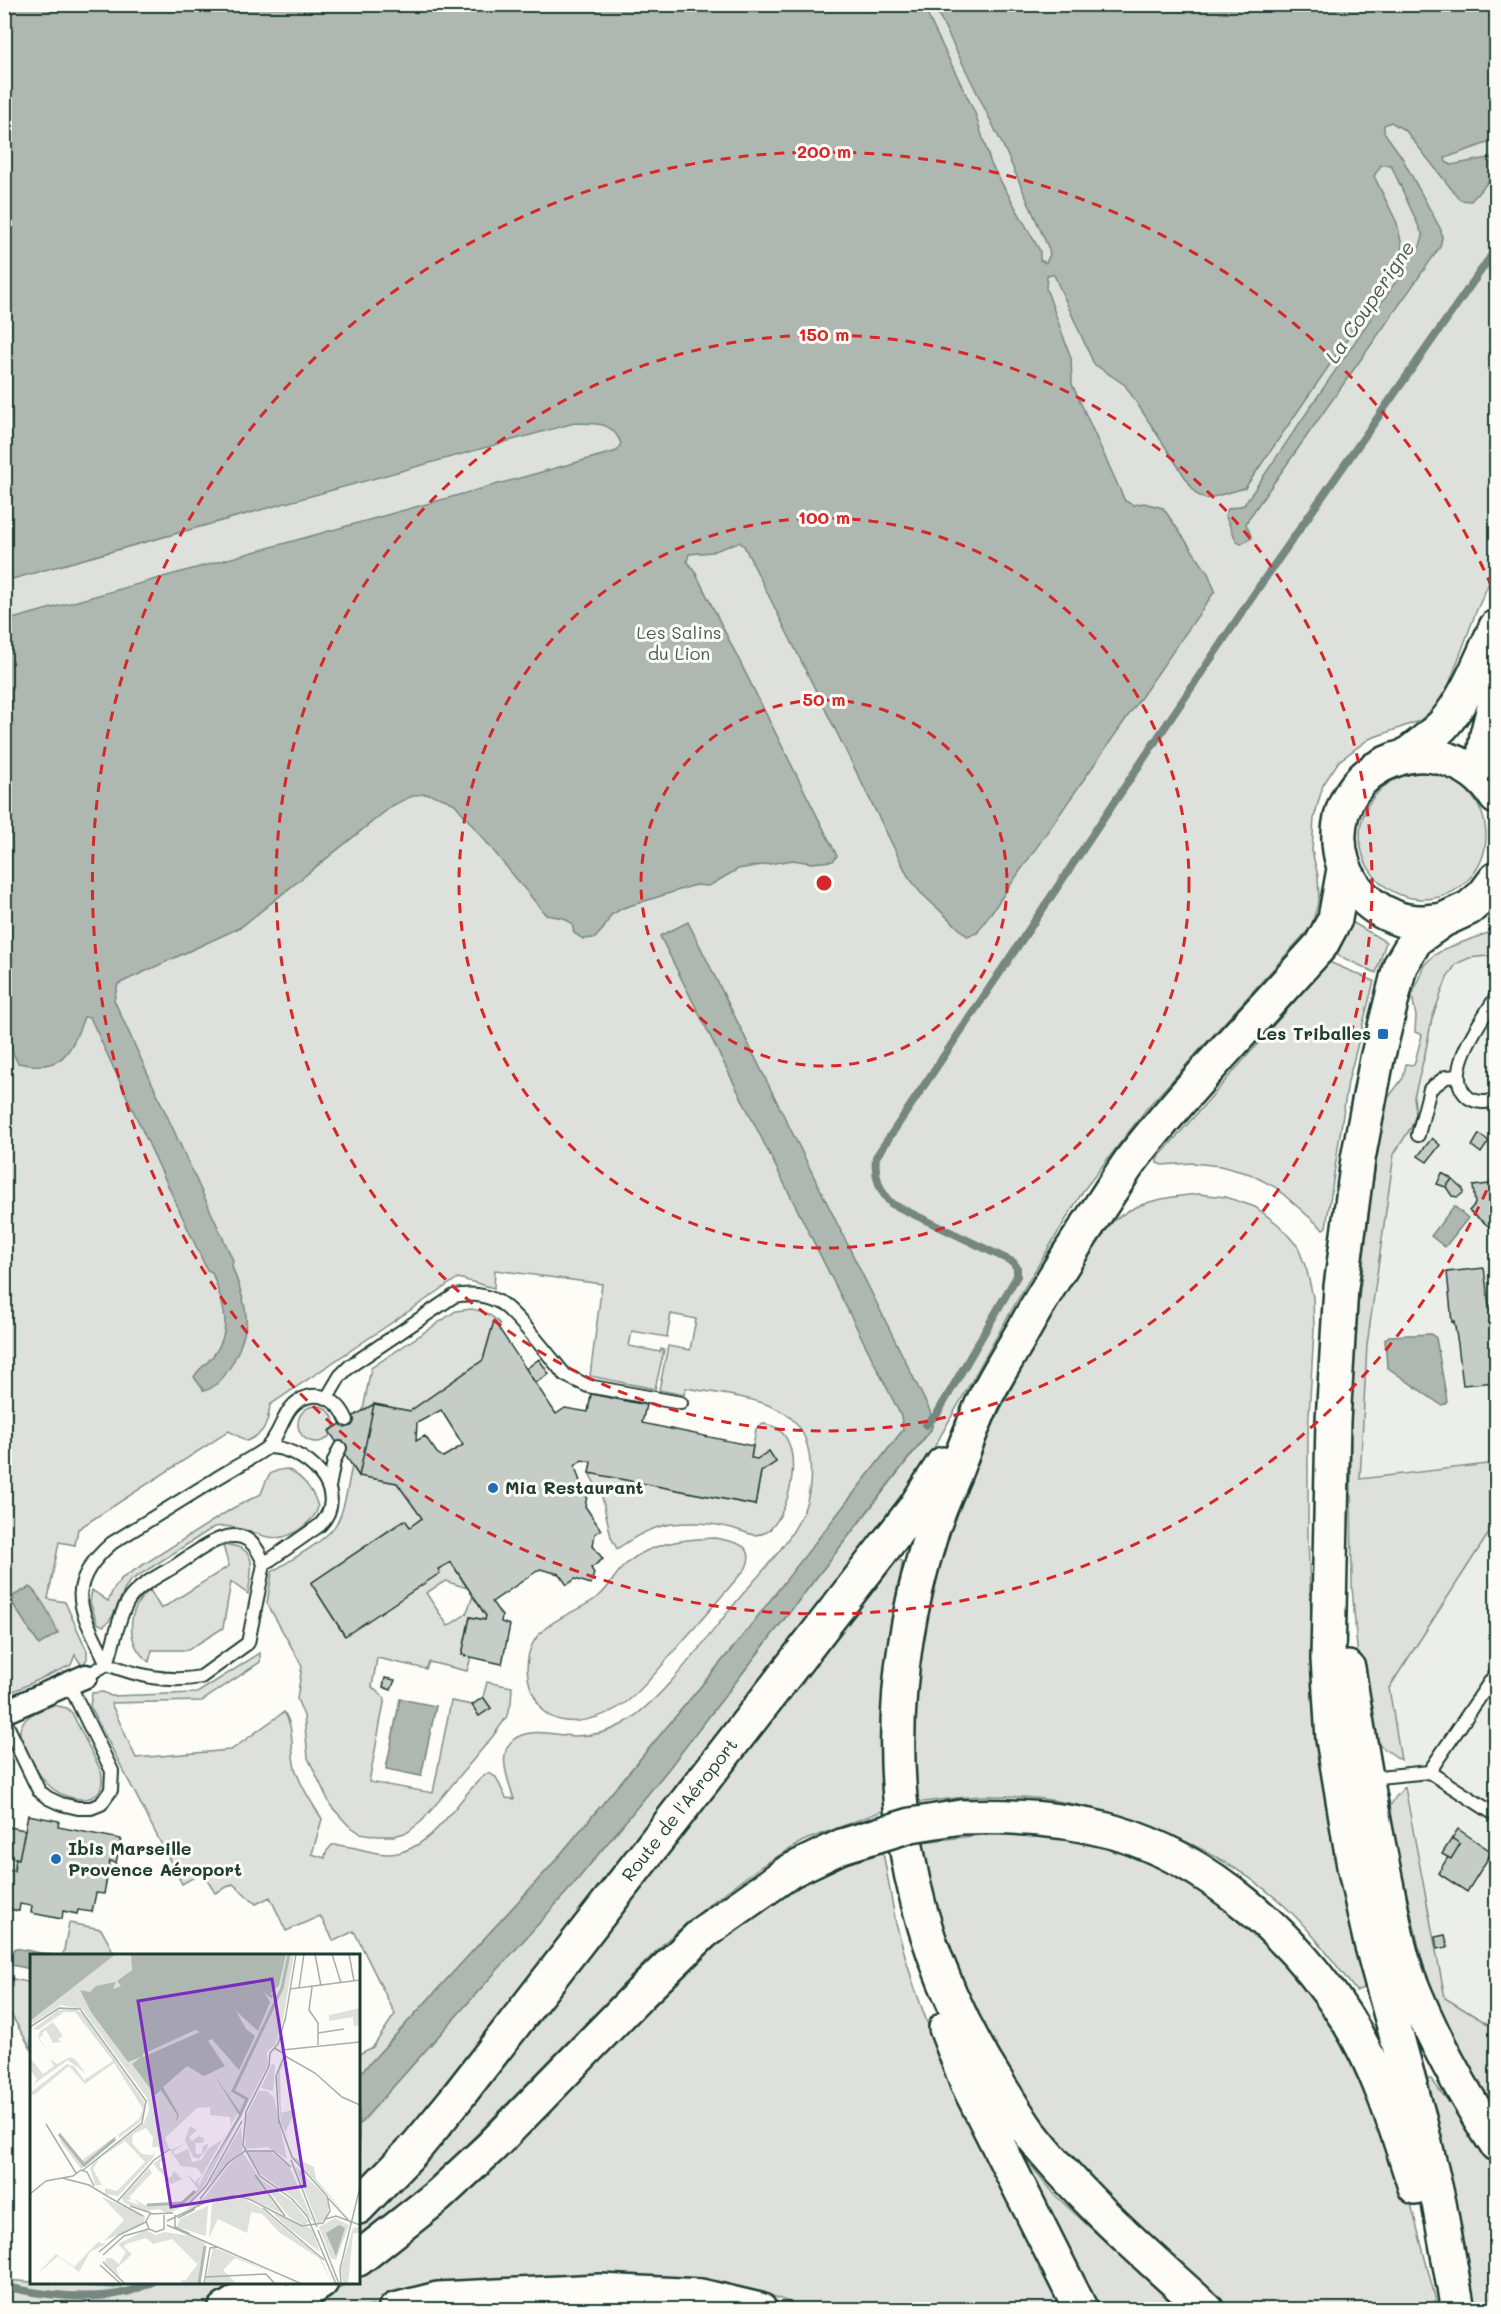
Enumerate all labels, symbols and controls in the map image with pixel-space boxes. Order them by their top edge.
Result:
text: 200 m [797,139,851,163]
water label: La Couperigne [1319,235,1420,368]
text: 150 m [799,322,849,346]
text: 100 m [798,505,850,529]
park label: Les Salins du Lion [636,620,722,665]
text: 50 m [803,687,845,711]
centre of rings [814,873,834,893]
place label: Les Triballes [1256,1021,1371,1045]
marker: Les Triballes [1376,1027,1390,1041]
place label: Mia Restaurant [505,1475,644,1499]
marker: Mia Restaurant [486,1481,500,1495]
street label: Route de l'Aéroport [616,1733,743,1886]
place label: Ibis Marseille Provence Aéroport [68,1836,242,1881]
marker: Ibis Marseille Provence Aéroport [49,1852,63,1866]
inset map [30,1954,360,2284]

